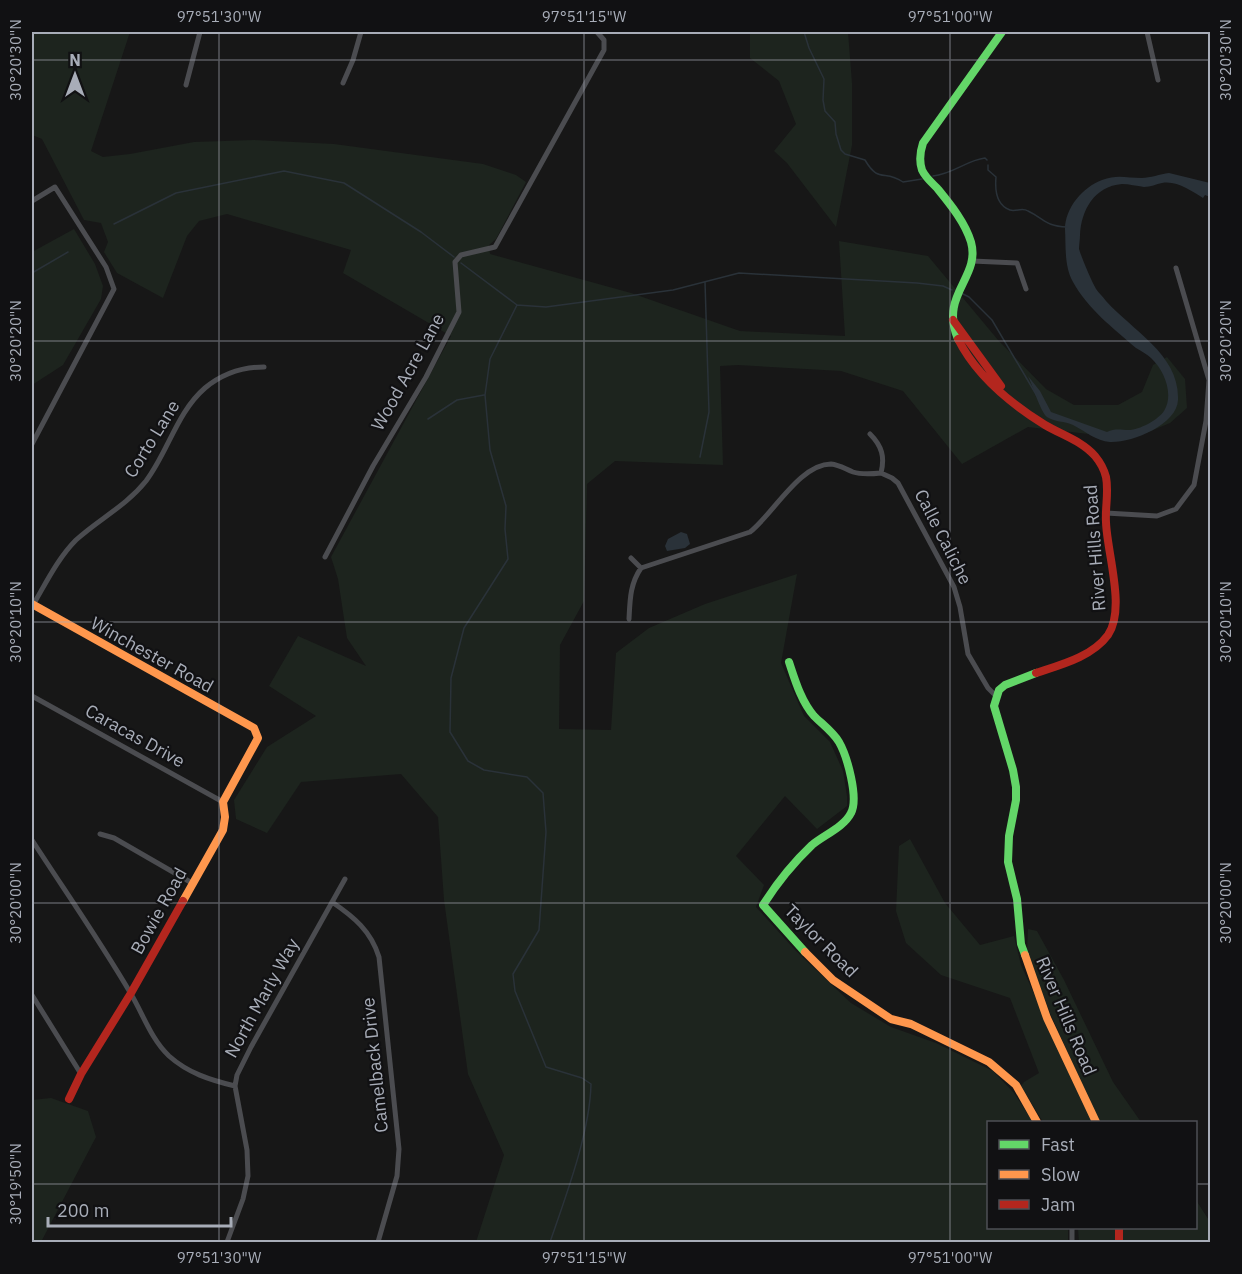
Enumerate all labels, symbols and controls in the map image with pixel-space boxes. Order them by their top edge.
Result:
text: 97°51'30"W [177,7,262,26]
text: 97°51'15"W [542,7,627,26]
text: 97°51'00"W [908,7,993,26]
text: 30°20'30"N [6,19,25,101]
text: 30°20'30"N [1216,19,1235,101]
north arrow [45,45,105,105]
text: N [69,50,81,70]
text: 30°20'20"N [6,300,25,382]
text: 30°20'20"N [1216,300,1235,382]
street label: Wood Acre Lane [366,309,449,434]
street label: Corto Lane [119,396,185,482]
street label: River Hills Road [1079,484,1110,612]
street label: Calle Caliche [910,485,977,588]
text: 30°20'10"N [6,581,25,663]
text: 30°20'10"N [1216,581,1235,663]
street label: Winchester Road [87,611,218,698]
street label: Caracas Drive [81,699,189,772]
text: 30°20'00"N [6,862,25,944]
text: 30°20'00"N [1216,862,1235,944]
street label: Bowie Road [125,863,192,958]
street label: Taylor Road [780,899,863,982]
street label: North Marly Way [219,934,304,1062]
street label: River Hills Road [1031,953,1102,1079]
street label: Camelback Drive [356,996,393,1134]
legend [987,1121,1197,1229]
text: Fast [1041,1133,1075,1156]
text: 30°19'50"N [6,1143,25,1225]
text: Slow [1041,1163,1080,1186]
scale bar [48,1190,231,1228]
text: Jam [1041,1193,1076,1216]
text: 200 m [57,1199,109,1222]
text: 97°51'30"W [177,1248,262,1267]
text: 97°51'15"W [542,1248,627,1267]
text: 97°51'00"W [908,1248,993,1267]

